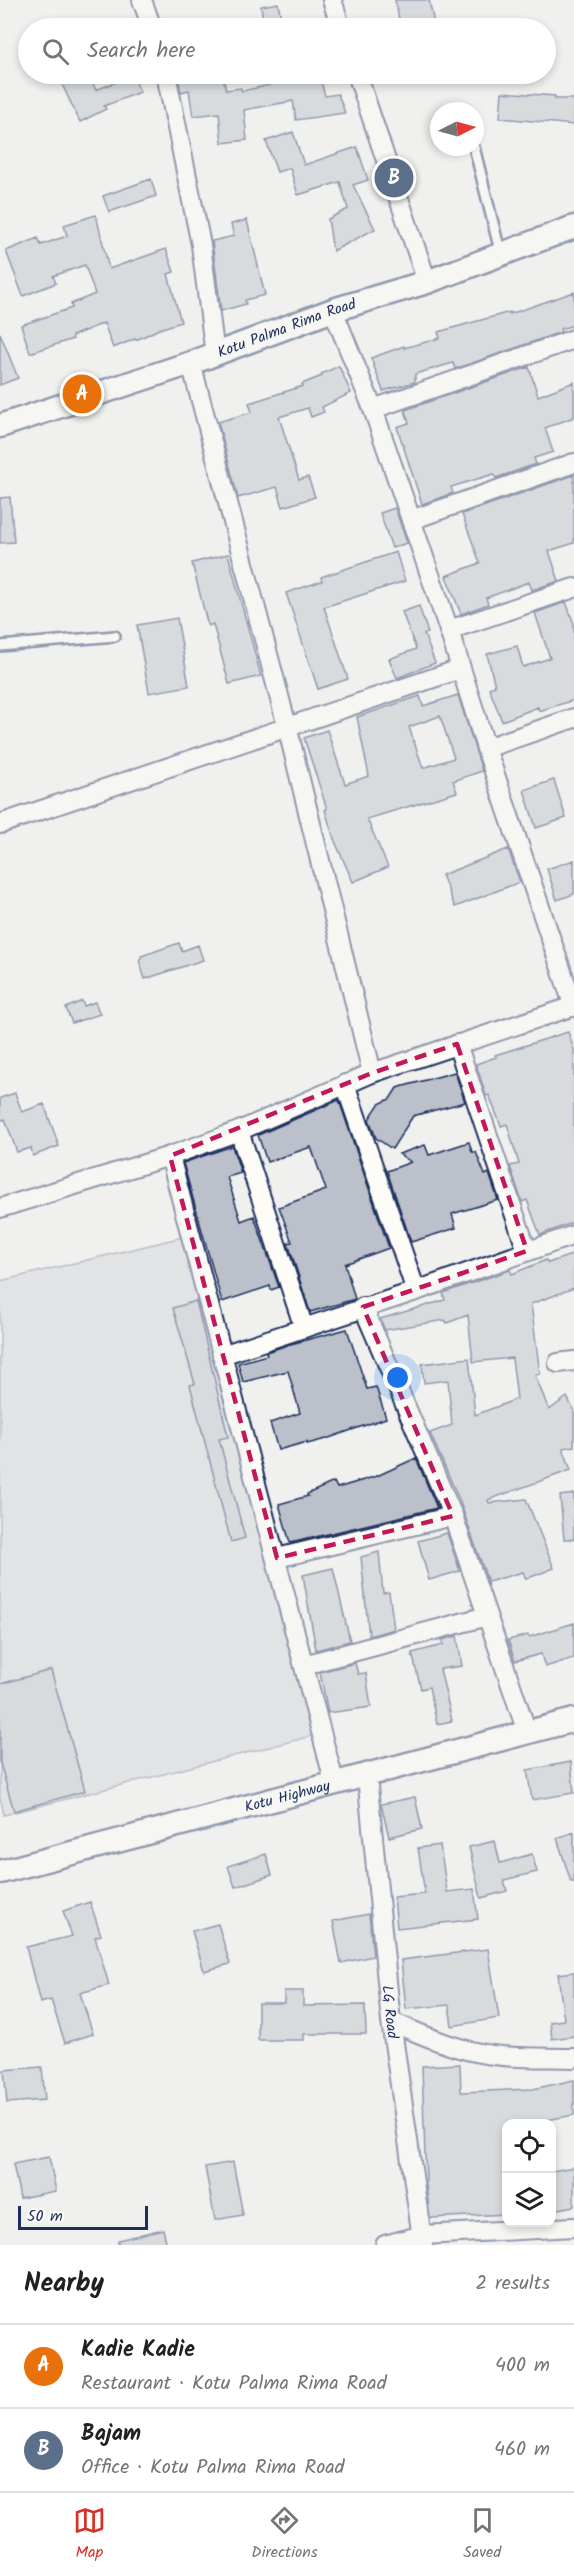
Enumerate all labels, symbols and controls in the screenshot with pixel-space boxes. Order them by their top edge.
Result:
search box [18,18,556,84]
text: Search here [87,34,195,69]
icon: search [39,35,72,68]
north arrow [430,102,484,156]
pin: B [374,156,414,201]
street label: Kotu Palma Rima Road [214,293,360,365]
pin: A [62,372,101,416]
your location [383,1363,412,1392]
street label: Kotu Highway [242,1774,334,1820]
street label: LG Road [374,1984,404,2041]
map controls [502,2119,556,2227]
button: locate [502,2119,556,2173]
button: layers [502,2173,556,2227]
scale bar [18,2203,148,2230]
text: 50 m [27,2204,63,2229]
text: Nearby [24,2263,104,2305]
text: 2 results [475,2268,550,2300]
text: Kadie Kadie [81,2333,195,2368]
text: A [37,2350,50,2382]
text: 400 m [495,2350,550,2382]
text: Restaurant · Kotu Palma Rima Road [81,2368,387,2400]
text: Bajam [81,2417,141,2452]
text: B [37,2434,50,2466]
text: 460 m [494,2434,550,2466]
text: Office · Kotu Palma Rima Road [81,2452,345,2484]
tab: Map [73,2504,106,2565]
tab: Directions [251,2504,318,2565]
tab: Saved [463,2504,501,2565]

